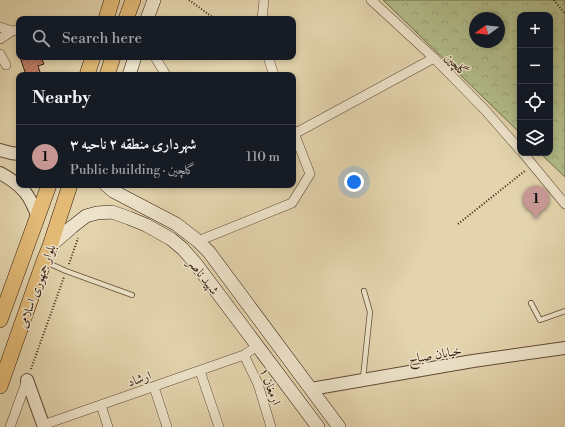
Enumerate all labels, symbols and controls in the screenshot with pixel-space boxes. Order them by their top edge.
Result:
north arrow [469,12,505,48]
map controls [517,12,553,156]
button: + [517,12,553,48]
search box [16,16,296,60]
icon: search [30,27,52,49]
text: Search here [62,29,142,48]
button: − [517,48,553,84]
street label: گلچین [440,50,471,81]
button: locate [517,84,553,120]
text: Nearby [32,87,91,109]
button: layers [517,120,553,156]
text: شهرداری منطقه ۲ ناحیه ۳ [70,135,196,154]
text: 1 [42,149,48,165]
text: 110 m [246,149,280,165]
text: Public building · گلچین [70,162,195,178]
your location [344,172,364,192]
pin: 1 [523,186,549,219]
street label: بلوار جمهوری اسلامی [14,242,59,330]
street label: شهید ناصر [183,254,222,298]
street label: خیابان صباح [407,342,464,371]
street label: ارمغان ۱ [256,366,285,407]
street label: ارشاد [125,367,154,390]

